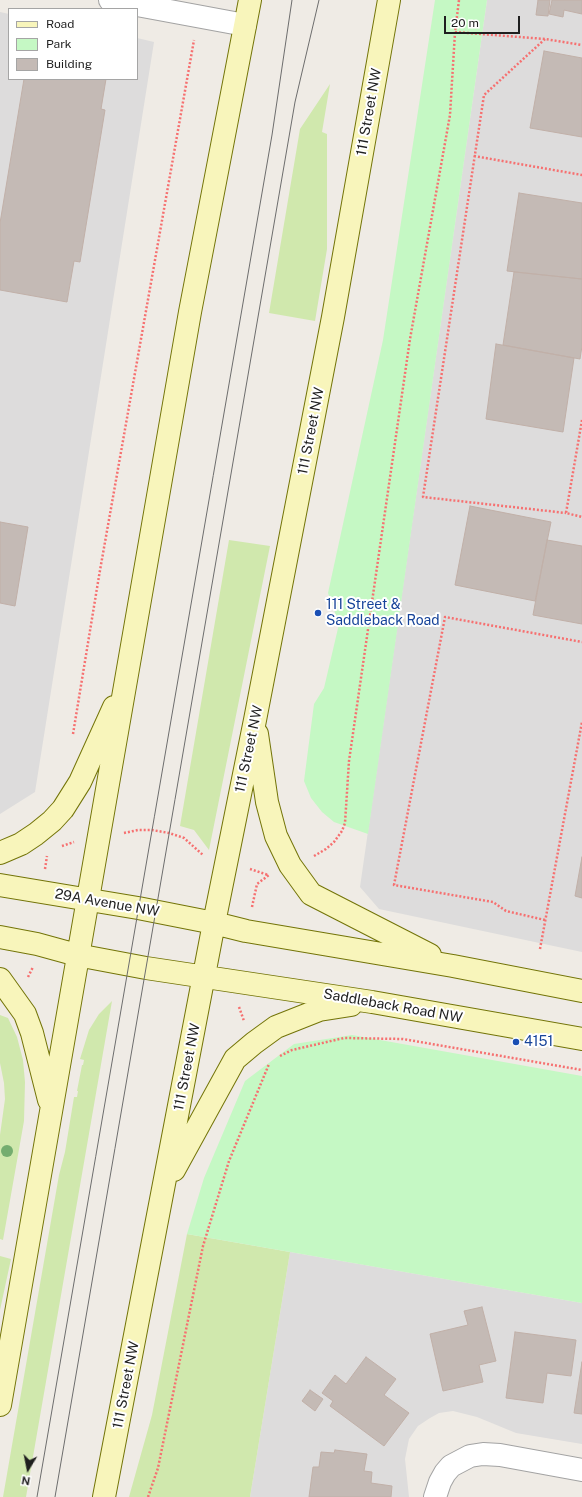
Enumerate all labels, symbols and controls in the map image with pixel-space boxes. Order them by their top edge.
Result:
legend [8,8,138,80]
scale bar [446,8,522,34]
text: 20 m [451,16,479,30]
text: Road [46,17,74,31]
text: Park [46,37,72,51]
text: Building [46,57,92,71]
street label: 111 Street NW [353,67,385,157]
street label: 111 Street NW [294,386,328,476]
place label: 111 Street & Saddleback Road [326,597,440,630]
marker: 111 Street & Saddleback Road [313,608,323,618]
street label: 111 Street NW [232,704,266,794]
street label: 29A Avenue NW [53,886,161,920]
street label: Saddleback Road NW [322,985,464,1027]
street label: 111 Street NW [170,1022,204,1112]
place label: 4151 [524,1034,553,1050]
marker: 4151 [511,1037,521,1047]
street label: 111 Street NW [109,1340,143,1430]
north arrow [8,1449,48,1489]
text: N [21,1474,31,1487]

